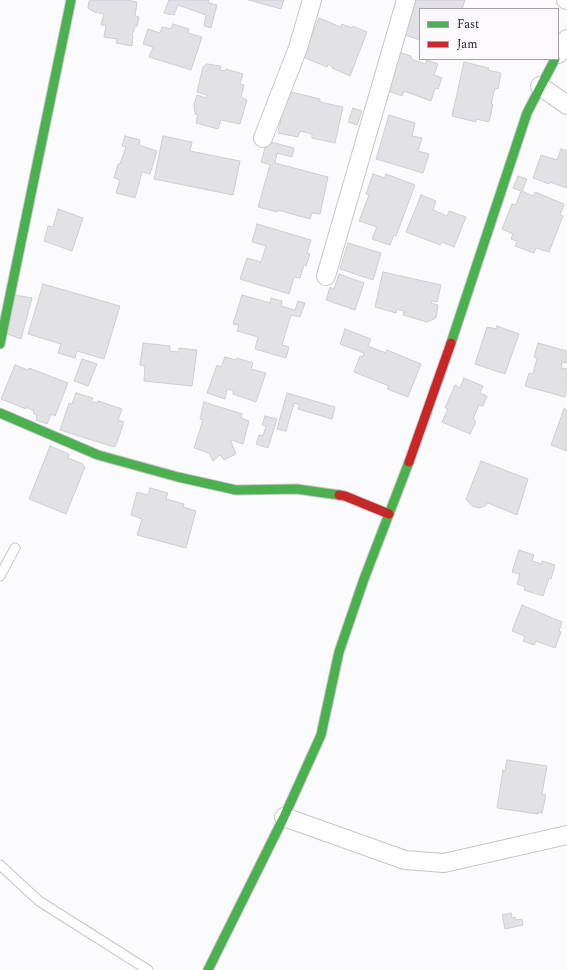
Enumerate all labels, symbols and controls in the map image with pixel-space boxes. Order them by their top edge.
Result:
legend [419,8,559,60]
text: Fast [457,15,479,34]
text: Jam [457,35,478,54]

